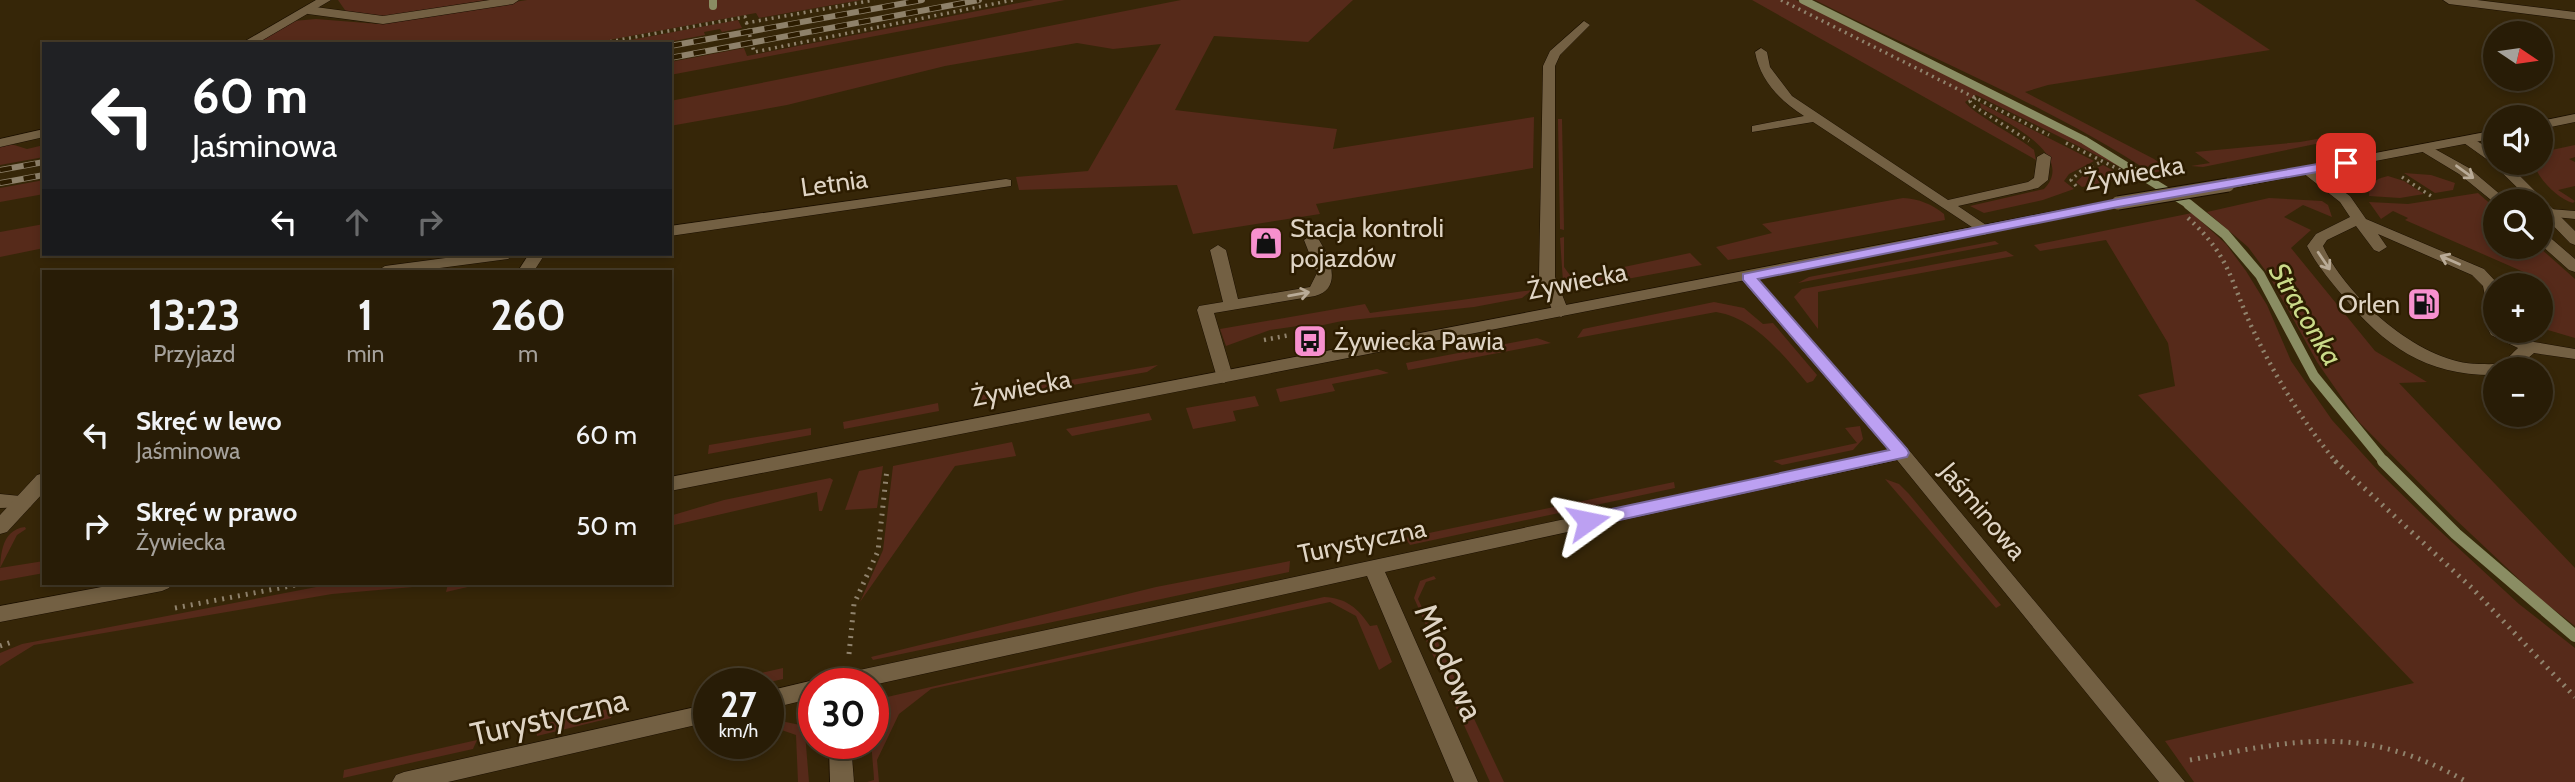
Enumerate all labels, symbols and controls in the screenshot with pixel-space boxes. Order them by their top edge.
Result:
north arrow [2483,21,2553,91]
map controls [2483,21,2553,427]
text: 60 m [192,66,308,125]
icon: left [77,70,168,161]
button: sound [2483,105,2553,175]
text: Jaśminowa [192,126,337,165]
pin [2316,133,2376,193]
icon: arrive [2327,144,2365,182]
street label: Żywiecka [2082,148,2187,198]
street label: Letnia [798,162,870,204]
one-way arrow [2455,165,2474,180]
button: search [2483,189,2553,259]
icon: left [265,203,303,241]
icon: ahead [338,203,376,241]
icon: right [411,203,449,241]
place label: Stacja kontroli pojazdów [1290,212,1444,274]
shop icon: Stacja kontroli pojazdów [1247,224,1285,262]
one-way arrow [2317,250,2331,270]
one-way arrow [2439,253,2461,266]
street label: Żywiecka [1524,256,1630,306]
water label: Straconka [2262,256,2350,372]
button: + [2483,273,2553,343]
fuel station icon: Orlen [2405,285,2443,323]
one-way arrow [1287,287,1310,300]
place label: Orlen [2338,288,2400,320]
text: 13:23 [148,289,240,341]
text: 1 [358,289,373,341]
text: 260 [490,289,566,341]
bus stop icon: Żywiecka Pawia [1291,322,1329,360]
place label: Żywiecka Pawia [1334,325,1505,357]
text: Przyjazd [153,340,235,368]
text: min [346,340,384,368]
text: m [518,340,538,368]
button: − [2483,357,2553,427]
street label: Żywiecka [968,363,1074,413]
text: Skręć w lewo [136,405,282,437]
icon: left [77,416,115,454]
text: 60 m [575,419,637,451]
text: Jaśminowa [136,437,240,465]
street label: Jaśminowa [1932,455,2033,567]
position arrow [1551,484,1625,558]
text: Skręć w prawo [136,496,297,528]
icon: right [77,507,115,545]
text: 50 m [576,510,637,542]
street label: Turystyczna [1295,512,1429,570]
text: Żywiecka [136,528,225,556]
street label: Miodowa [1406,597,1493,727]
speed limit sign: 30 [798,668,889,759]
street label: Turystyczna [467,679,632,753]
text: 27 [720,683,757,726]
text: km/h [719,720,758,742]

